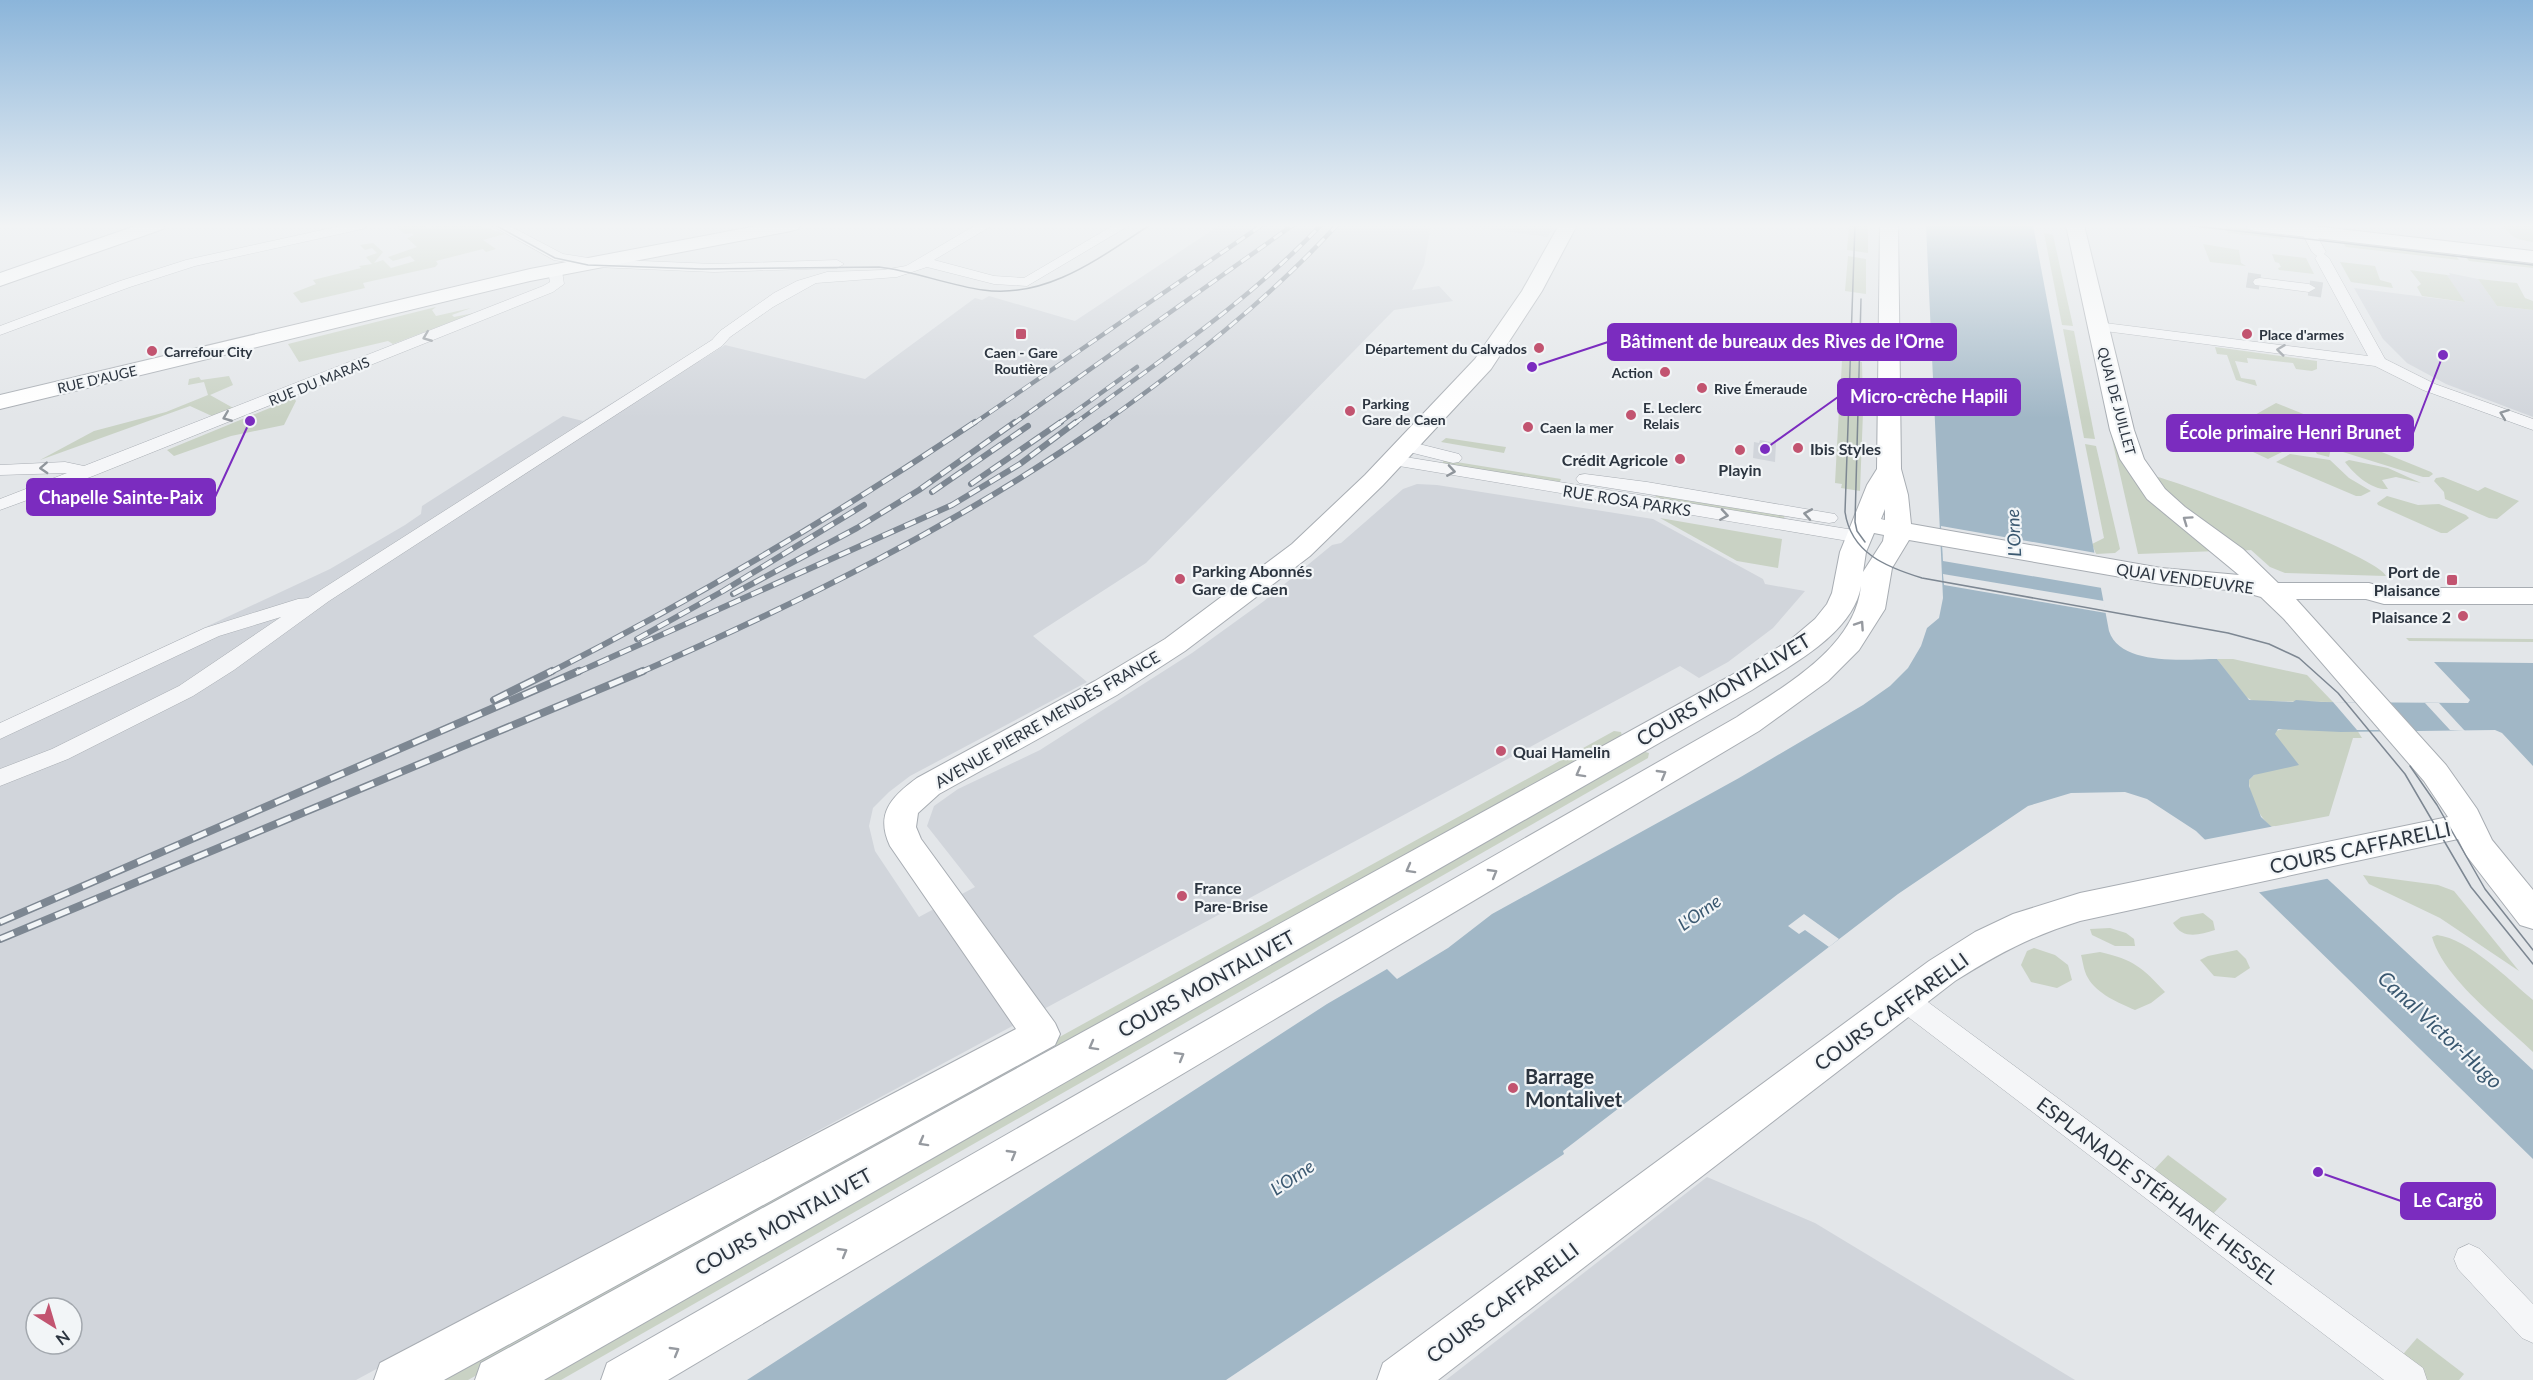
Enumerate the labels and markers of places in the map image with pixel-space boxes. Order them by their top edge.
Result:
callout: Bâtiment de bureaux des Rives de l'Orne [1608,324,1956,360]
place label: Place d'armes [2259,326,2344,343]
marker: Caen - Gare Routière [1014,327,1028,341]
marker: Place d'armes [2240,327,2254,341]
place label: Département du Calvados [1365,340,1527,357]
marker: Département du Calvados [1532,341,1546,355]
place label: Carrefour City [164,343,253,360]
marker: Carrefour City [145,344,159,358]
place label: Caen - Gare Routière [984,344,1058,377]
place label: Action [1611,364,1653,381]
marker: Action [1658,365,1672,379]
callout: Micro-crèche Hapili [1838,379,2020,415]
place label: Rive Émeraude [1714,380,1808,397]
marker: Rive Émeraude [1695,381,1709,395]
place label: Parking Gare de Caen [1362,395,1446,428]
place label: E. Leclerc Relais [1643,399,1702,432]
marker: Parking Gare de Caen [1343,404,1357,418]
marker: E. Leclerc Relais [1624,408,1638,422]
callout: École primaire Henri Brunet [2167,415,2413,451]
place label: Caen la mer [1540,419,1614,436]
marker: Caen la mer [1521,420,1535,434]
place label: Ibis Styles [1810,439,1881,458]
marker: Ibis Styles [1791,441,1805,455]
marker: Playin [1733,443,1747,457]
place label: Crédit Agricole [1562,450,1668,469]
marker: Crédit Agricole [1673,452,1687,466]
place label: Playin [1718,460,1762,479]
callout: Chapelle Sainte-Paix [27,479,215,515]
place label: Parking Abonnés Gare de Caen [1192,561,1312,598]
place label: Port de Plaisance [2374,562,2440,599]
marker: Parking Abonnés Gare de Caen [1173,572,1187,586]
marker: Port de Plaisance [2445,573,2459,587]
place label: Plaisance 2 [2372,607,2451,626]
marker: Plaisance 2 [2456,609,2470,623]
place label: Quai Hamelin [1513,742,1610,761]
marker: Quai Hamelin [1494,744,1508,758]
place label: France Pare-Brise [1194,878,1268,915]
marker: France Pare-Brise [1175,889,1189,903]
place label: Barrage Montalivet [1525,1064,1623,1111]
marker: Barrage Montalivet [1506,1081,1520,1095]
callout: Le Cargö [2401,1183,2495,1219]

